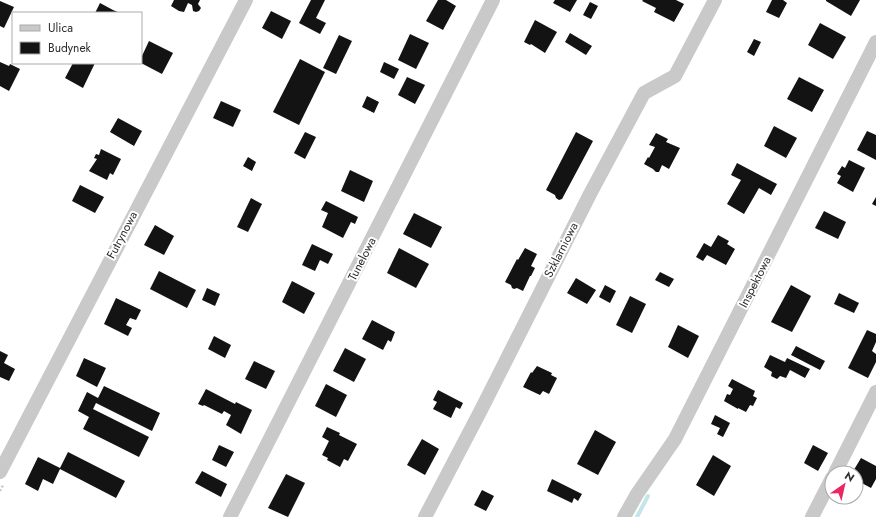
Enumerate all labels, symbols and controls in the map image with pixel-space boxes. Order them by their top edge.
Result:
legend [12,12,142,64]
text: Ulica [48,19,73,37]
text: Budynek [48,39,92,57]
street label: Futrynowa [102,208,142,262]
street label: Szklarniowa [539,219,583,281]
street label: Tunelowa [343,234,381,284]
street label: Inspektowa [734,253,776,311]
north arrow [824,465,864,505]
text: N [841,468,858,486]

